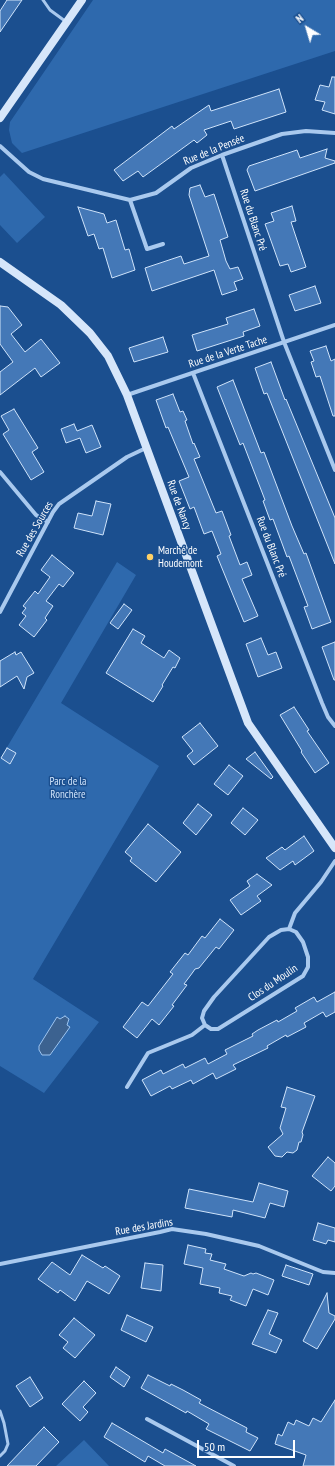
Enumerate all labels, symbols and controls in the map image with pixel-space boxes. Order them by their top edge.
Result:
north arrow [287,8,327,48]
text: N [293,11,306,26]
street label: Rue de la Pensée [182,132,246,168]
street label: Rue du Blanc Pré [237,187,269,253]
street label: Rue de la Verte Tache [187,333,269,371]
street label: Rue de Nancy [164,478,194,532]
street label: Rue des Sources [14,499,56,559]
street label: Rue du Blanc Pré [253,515,289,579]
place label: Marché de Houdemont [158,544,202,570]
marker: Marché de Houdemont [145,552,155,562]
park label: Parc de la Ronchère [50,775,86,801]
street label: Clos du Moulin [246,962,300,1004]
street label: Rue des Jardins [114,1215,174,1239]
scale bar [199,1432,297,1458]
text: 50 m [204,1439,225,1454]

